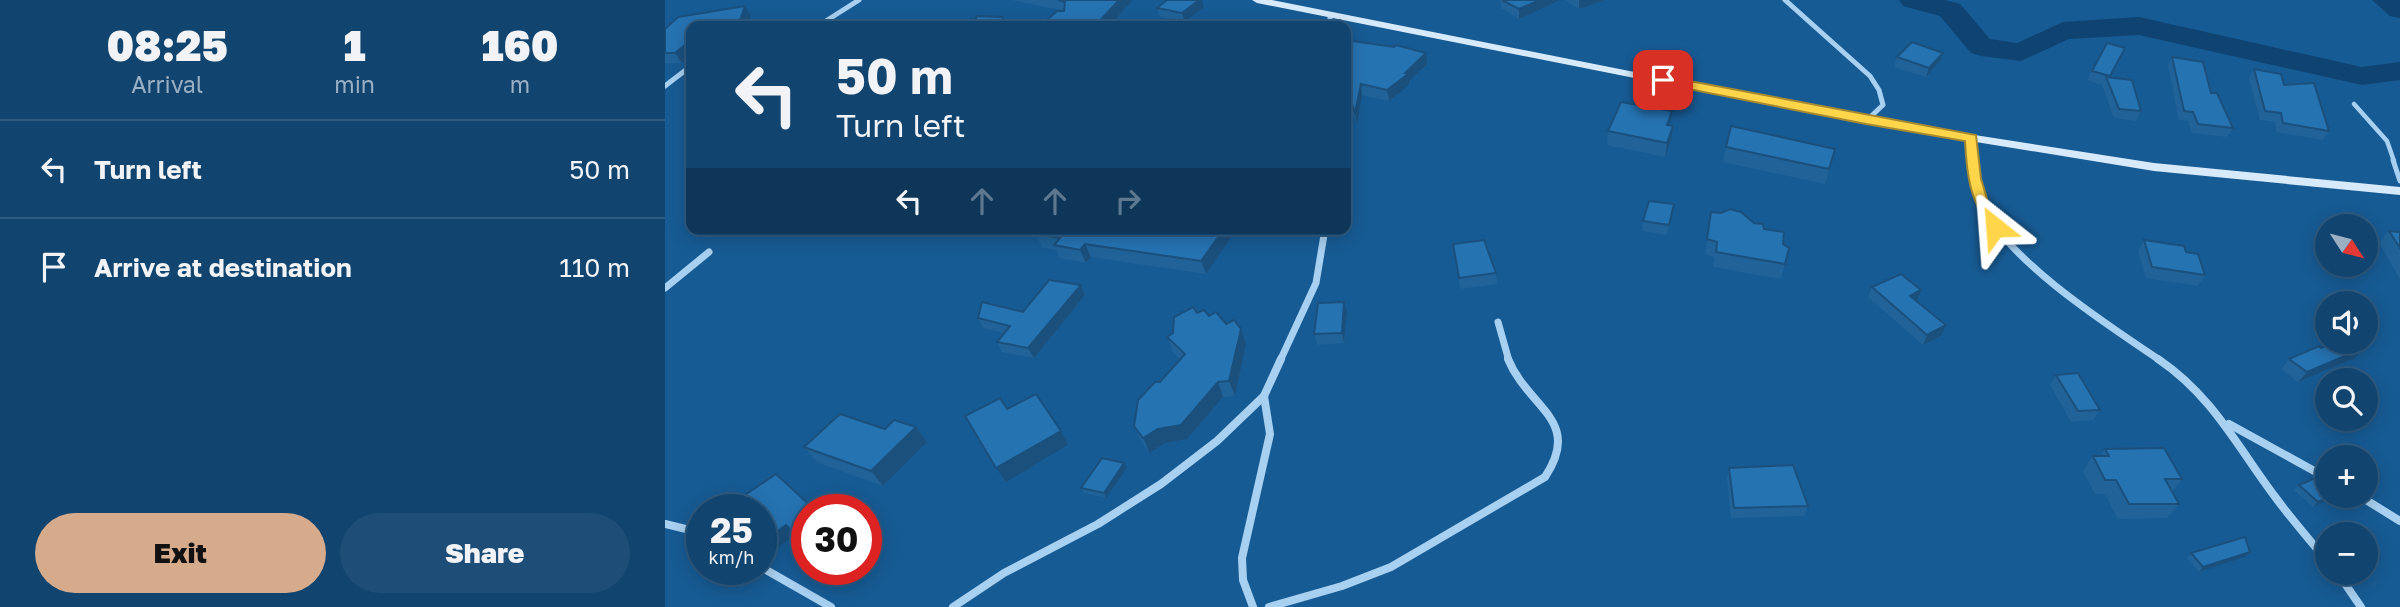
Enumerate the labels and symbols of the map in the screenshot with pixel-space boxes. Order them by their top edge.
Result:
pin [1633,50,1693,110]
position arrow [1958,190,2032,264]
north arrow [2315,214,2378,276]
speed limit sign: 30 [791,494,882,585]

